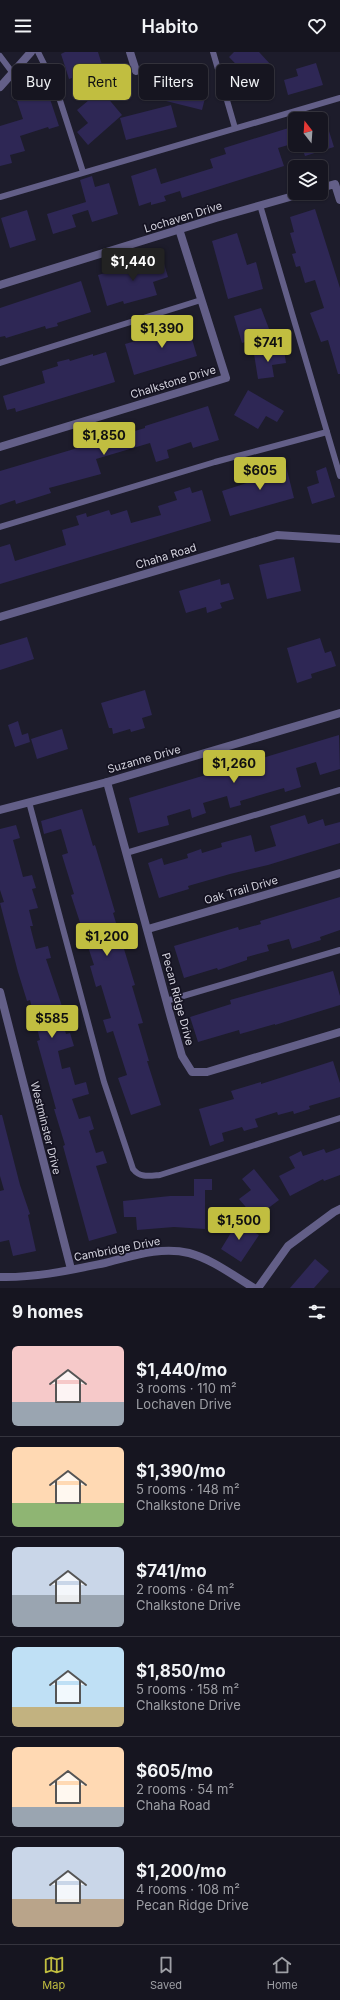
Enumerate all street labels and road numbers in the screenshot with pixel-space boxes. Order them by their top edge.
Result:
street label: Lochaven Drive [142,198,224,236]
street label: Chalkstone Drive [129,362,217,402]
street label: Chaha Road [134,540,198,572]
street label: Suzanne Drive [106,742,182,776]
street label: Oak Trail Drive [202,873,280,907]
street label: Pecan Ridge Drive [159,951,197,1047]
street label: Westminster Drive [28,1080,64,1176]
street label: Cambridge Drive [73,1234,161,1264]

